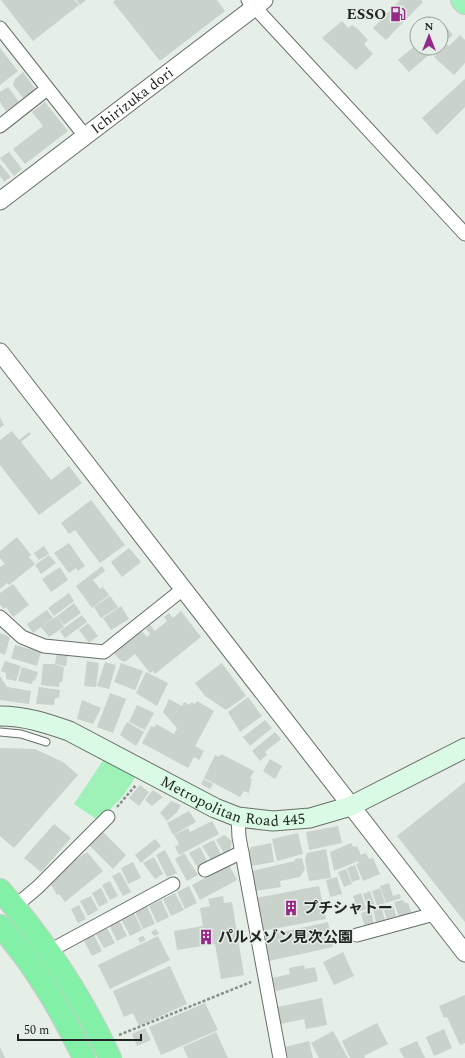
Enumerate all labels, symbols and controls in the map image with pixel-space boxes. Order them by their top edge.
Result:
place label: ESSO [347,3,386,26]
fuel station icon: ESSO [389,5,407,23]
north arrow [409,16,449,56]
text: N [425,18,434,35]
street label: Ichirizuka dori [86,62,179,140]
street label: Metropolitan Road 445 [156,770,306,833]
place label: プチシャトー [303,897,393,920]
building icon: プチシャトー [282,899,300,917]
place label: パルメゾン見次公園 [218,926,353,949]
building icon: パルメゾン見次公園 [197,928,215,946]
scale bar [18,1016,141,1042]
text: 50 m [24,1021,49,1040]

